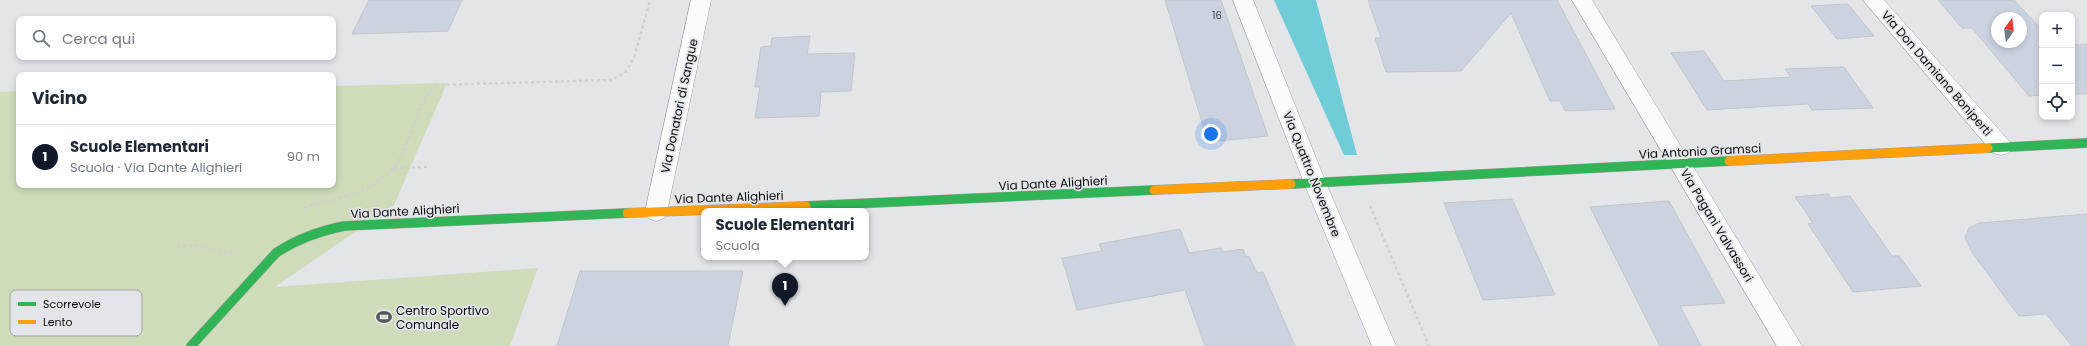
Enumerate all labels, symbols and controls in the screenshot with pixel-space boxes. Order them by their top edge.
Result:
street label: Via Don Damiano Boniperti [1878,7,1996,139]
house number: 16 [1212,8,1222,23]
north arrow [1991,12,2027,48]
map controls [2039,12,2075,120]
button: + [2039,12,2075,48]
search box [16,16,336,60]
icon: search [30,27,52,49]
text: Cerca qui [62,28,135,49]
street label: Via Donatori di Sangue [656,37,702,175]
button: − [2039,48,2075,84]
button: locate [2039,84,2075,120]
text: Vicino [32,86,87,110]
street label: Via Quattro Novembre [1279,109,1345,239]
your location [1201,124,1221,144]
text: Scuole Elementari [70,136,209,157]
street label: Via Antonio Gramsci [1638,139,1762,163]
text: 1 [43,147,47,166]
text: 90 m [287,147,320,166]
text: Scuola · Via Dante Alighieri [70,158,242,177]
street label: Via Pagani Valvassori [1676,165,1758,285]
street label: Via Dante Alighieri [998,172,1108,194]
street label: Via Dante Alighieri [674,187,784,207]
street label: Via Dante Alighieri [350,200,460,222]
popup [701,208,869,260]
text: Scuole Elementari [716,214,854,235]
text: Scuola [716,236,760,255]
pin: 1 [772,273,798,306]
legend [10,290,142,336]
text: Scorrevole [43,296,101,312]
place label: Centro Sportivo Comunale [396,302,489,333]
sports icon: Centro Sportivo Comunale [375,308,393,326]
text: Lento [43,314,73,330]

